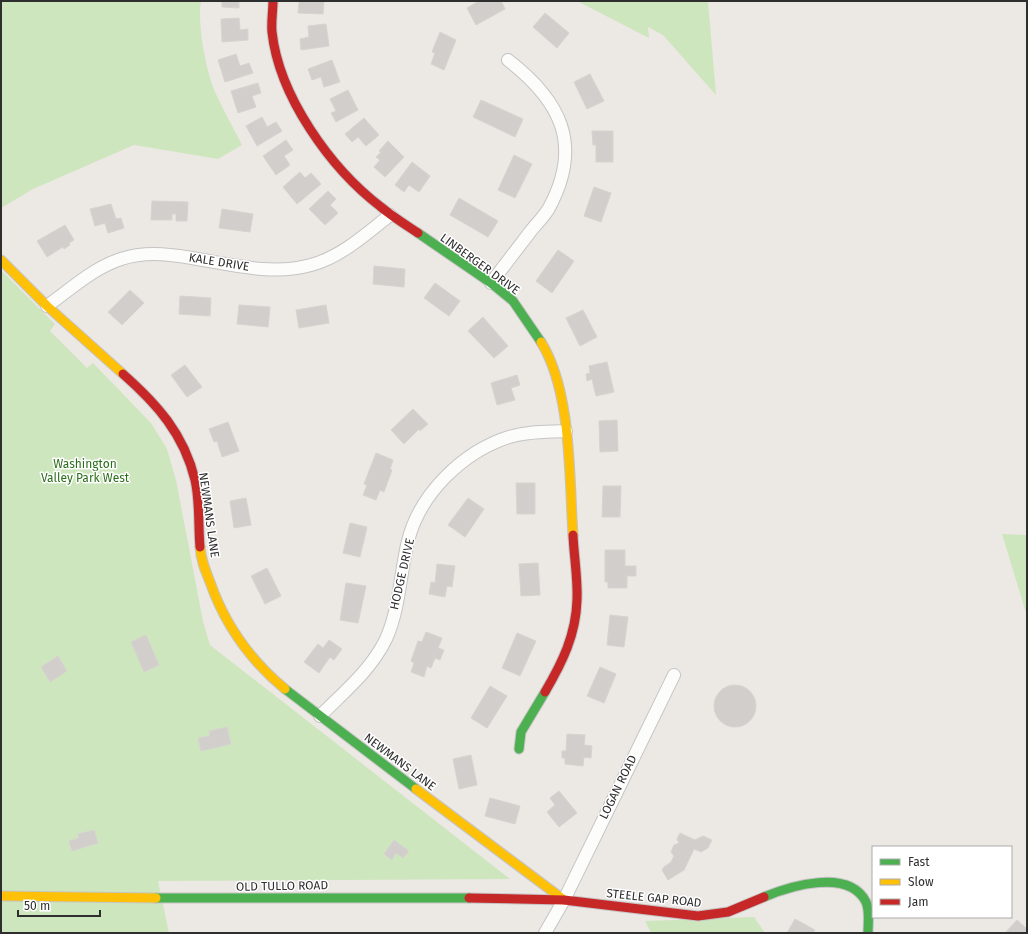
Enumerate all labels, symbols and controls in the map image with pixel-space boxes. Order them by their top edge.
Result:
street label: LINBERGER DRIVE [438,231,522,297]
street label: KALE DRIVE [188,250,250,274]
park label: Washington Valley Park West [41,457,130,485]
street label: NEWMANS LANE [196,471,222,559]
street label: HODGE DRIVE [387,537,417,611]
street label: NEWMANS LANE [361,730,439,794]
street label: LOGAN ROAD [596,752,640,821]
legend [872,846,1012,918]
text: Fast [908,855,930,869]
text: Slow [908,875,934,889]
street label: OLD TULLO ROAD [236,878,328,894]
street label: STEELE GAP ROAD [606,886,702,910]
scale bar [18,892,100,918]
text: Jam [908,895,928,909]
text: 50 m [24,899,50,913]

